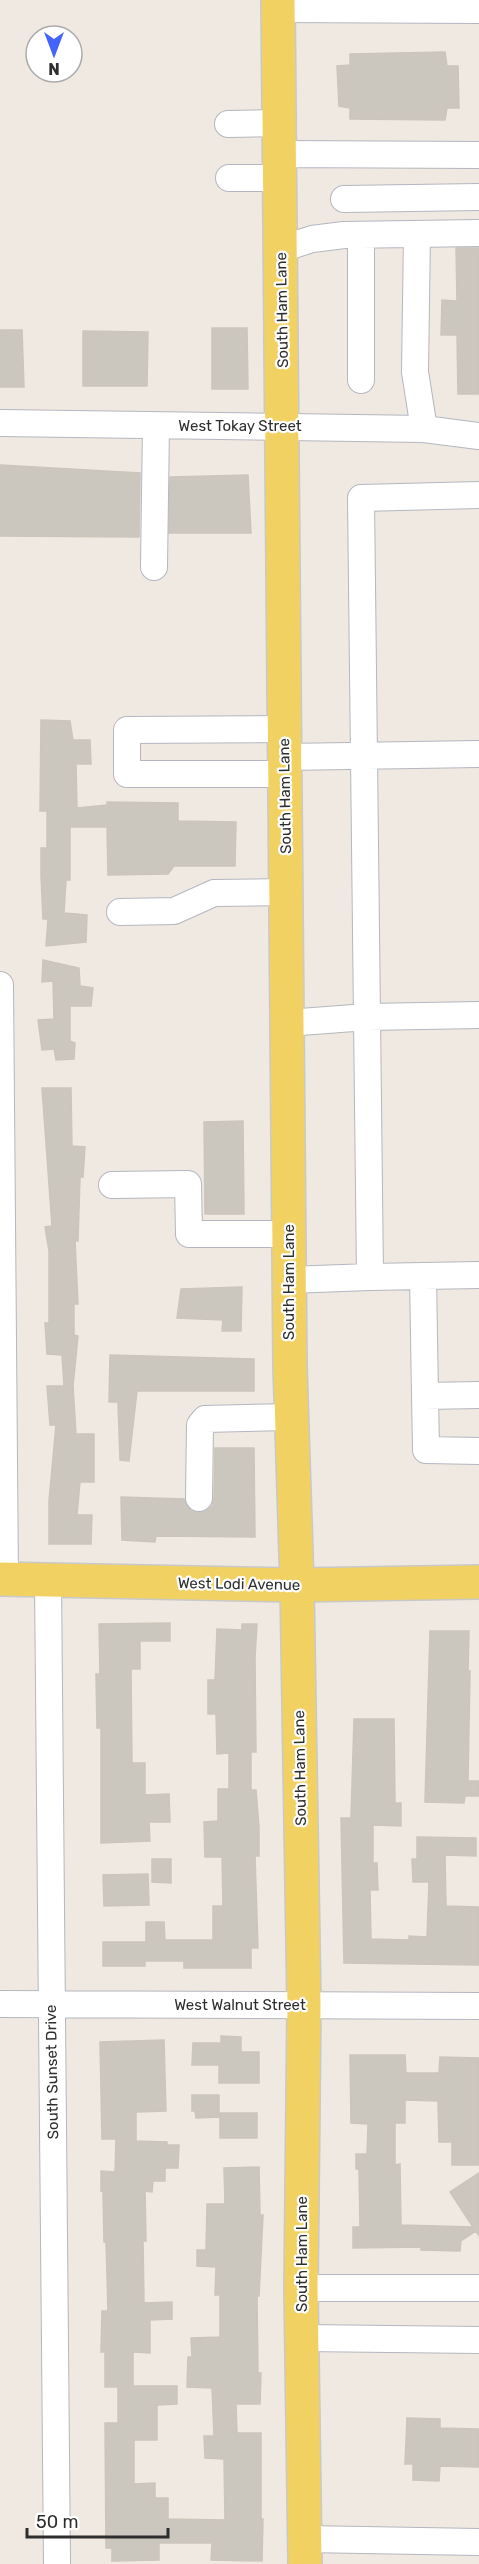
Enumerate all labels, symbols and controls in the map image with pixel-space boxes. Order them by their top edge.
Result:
north arrow [24,24,84,84]
text: N [48,59,60,78]
street label: South Ham Lane [272,252,292,368]
street label: West Tokay Street [178,417,302,435]
street label: South Ham Lane [275,738,295,854]
street label: South Ham Lane [280,1224,298,1340]
street label: West Lodi Avenue [178,1574,300,1594]
street label: South Ham Lane [290,1710,310,1826]
street label: West Walnut Street [174,1996,306,2014]
street label: South Sunset Drive [42,2004,62,2140]
street label: South Ham Lane [293,2196,311,2312]
scale bar [27,2501,168,2539]
text: 50 m [36,2511,79,2533]

